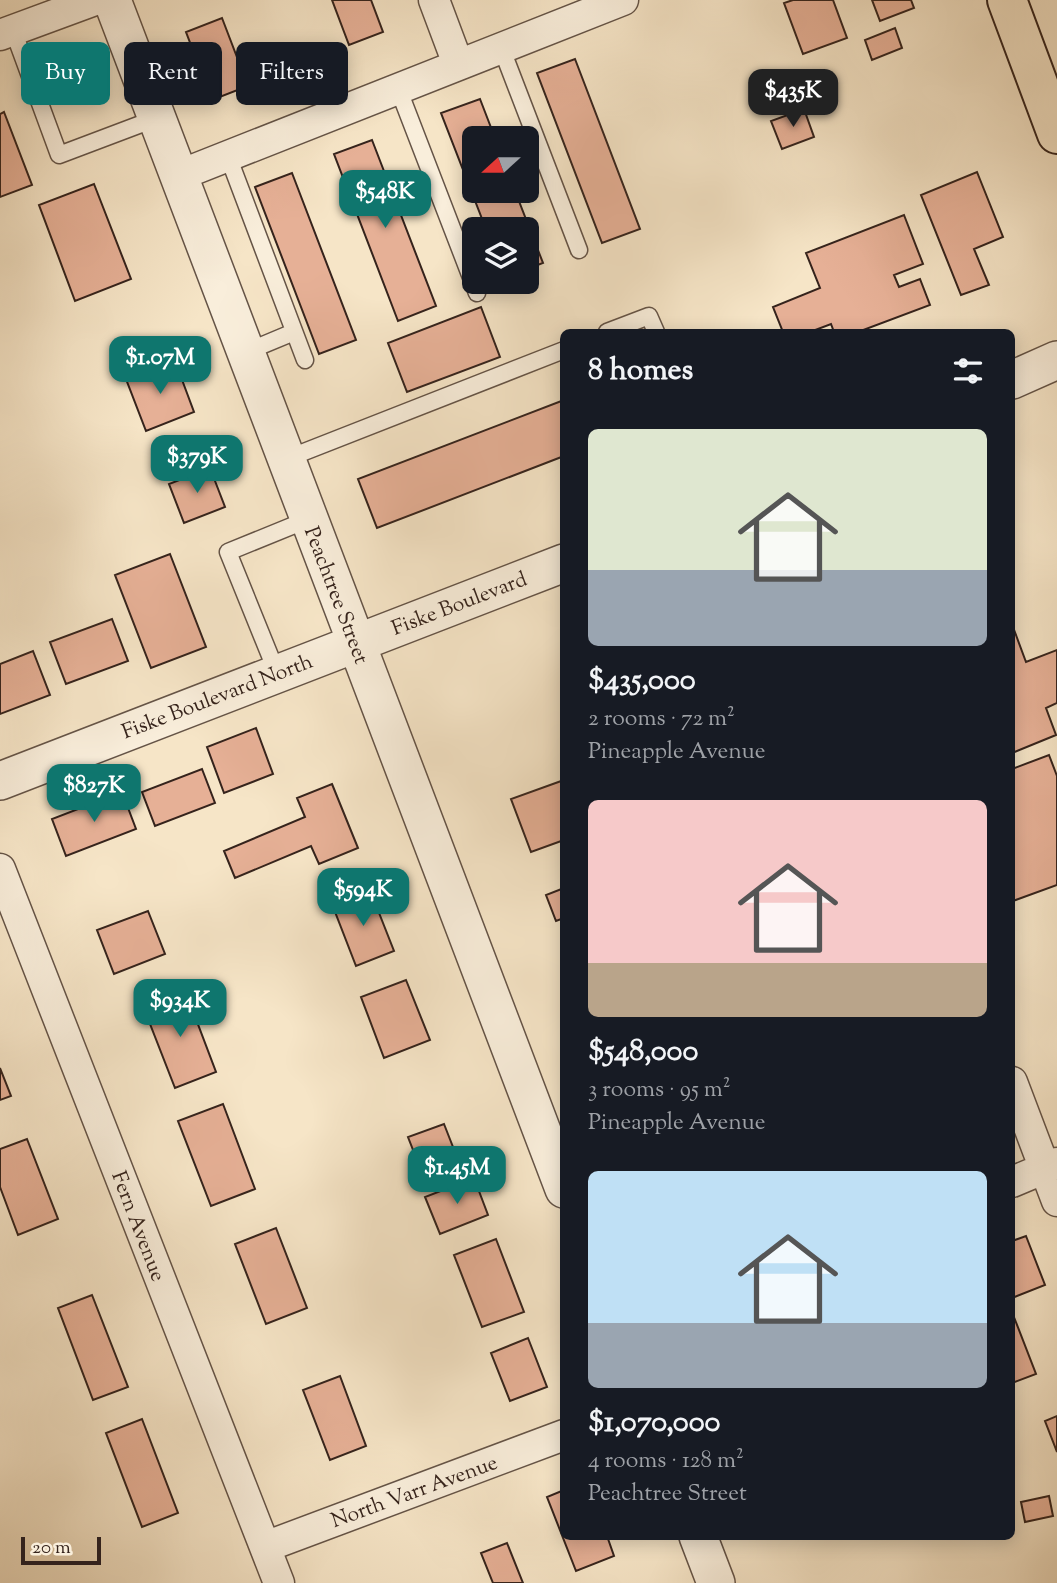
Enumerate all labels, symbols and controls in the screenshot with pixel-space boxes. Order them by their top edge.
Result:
chip: Buy [21,42,110,105]
chip: Rent [124,42,222,105]
chip: Filters [236,42,348,105]
pin: $435K [744,69,842,129]
text: $435K [764,75,822,108]
north arrow [462,126,539,203]
map controls [462,126,539,294]
pin: $548K [336,170,434,230]
text: $548K [355,176,415,209]
button: layers [462,217,539,294]
pin: $1.07M [103,336,217,396]
text: $1.07M [125,342,195,375]
text: 8 homes [588,350,693,393]
icon: filters [949,352,987,390]
pin: $379K [148,435,246,495]
text: $379K [167,441,227,474]
icon: home [725,474,851,600]
street label: Peachtree Street [295,523,375,669]
street label: Fiske Boulevard [388,565,532,644]
street label: Fiske Boulevard North [118,648,318,748]
text: $435,000 [588,660,696,703]
text: 2 rooms · 72 m² [588,703,735,736]
text: Pineapple Avenue [588,736,765,769]
pin: $827K [45,764,143,824]
text: $827K [63,770,125,803]
icon: home [725,845,851,971]
pin: $594K [314,869,412,928]
text: $594K [333,874,393,907]
pin: $934K [131,979,229,1039]
text: $934K [150,985,210,1018]
text: $548,000 [588,1031,698,1074]
text: 3 rooms · 95 m² [588,1074,731,1107]
text: Pineapple Avenue [588,1107,765,1140]
pin: $1.45M [400,1146,514,1206]
text: $1.45M [424,1152,490,1185]
street label: Fern Avenue [102,1167,172,1286]
icon: home [725,1216,851,1342]
text: $1,070,000 [588,1402,720,1445]
text: 4 rooms · 128 m² [588,1445,744,1478]
street label: North Varr Avenue [327,1449,502,1537]
text: Peachtree Street [588,1478,747,1511]
scale bar [21,1534,102,1566]
text: 20 m [32,1535,71,1562]

